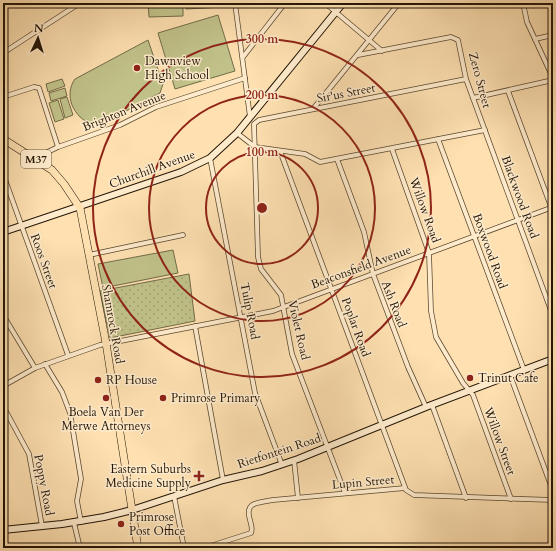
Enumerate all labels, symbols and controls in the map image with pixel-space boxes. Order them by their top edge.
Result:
north arrow [18,18,58,58]
text: N [33,21,44,36]
text: 300 m [246,31,279,47]
street label: Zero Street [465,50,495,110]
place label: Dawnview High School [145,53,209,83]
marker: Dawnview High School [132,63,142,73]
street label: Sir'us Street [315,79,377,106]
street label: Brighton Avenue [80,87,168,135]
text: 200 m [246,87,279,103]
text: 100 m [246,144,279,160]
street label: Churchill Avenue [107,146,197,192]
road number: M37 [21,150,51,168]
street label: Blackwood Road [498,153,543,241]
street label: Willow Road [405,174,444,245]
centre of rings [255,201,269,215]
street label: Boxwood Road [469,211,511,292]
street label: Roos Street [27,231,61,291]
street label: Beaconsfield Avenue [309,241,413,293]
street label: Ash Road [378,278,410,330]
street label: Tulip Road [237,281,263,341]
street label: Shamrock Road [98,283,128,366]
street label: Poplar Road [338,295,374,360]
street label: Violet Road [284,299,314,362]
place label: Trinut Cafe [478,370,538,386]
place label: RP House [106,372,157,388]
marker: Trinut Cafe [465,373,475,383]
marker: RP House [93,375,103,385]
place label: Primrose Primary [171,390,261,406]
marker: Boela Van Der Merwe Attorneys [101,393,111,403]
marker: Primrose Primary [158,393,168,403]
place label: Boela Van Der Merwe Attorneys [61,404,151,434]
street label: Willow Street [480,404,520,477]
street label: Rietfontein Road [235,430,323,472]
street label: Poppy Road [30,453,58,518]
place label: Eastern Suburbs Medicine Supply [105,461,192,491]
marker: Eastern Suburbs Medicine Supply [194,471,204,481]
street label: Lupin Street [331,471,395,493]
place label: Primrose Post Office [129,509,185,539]
marker: Primrose Post Office [116,519,126,529]

